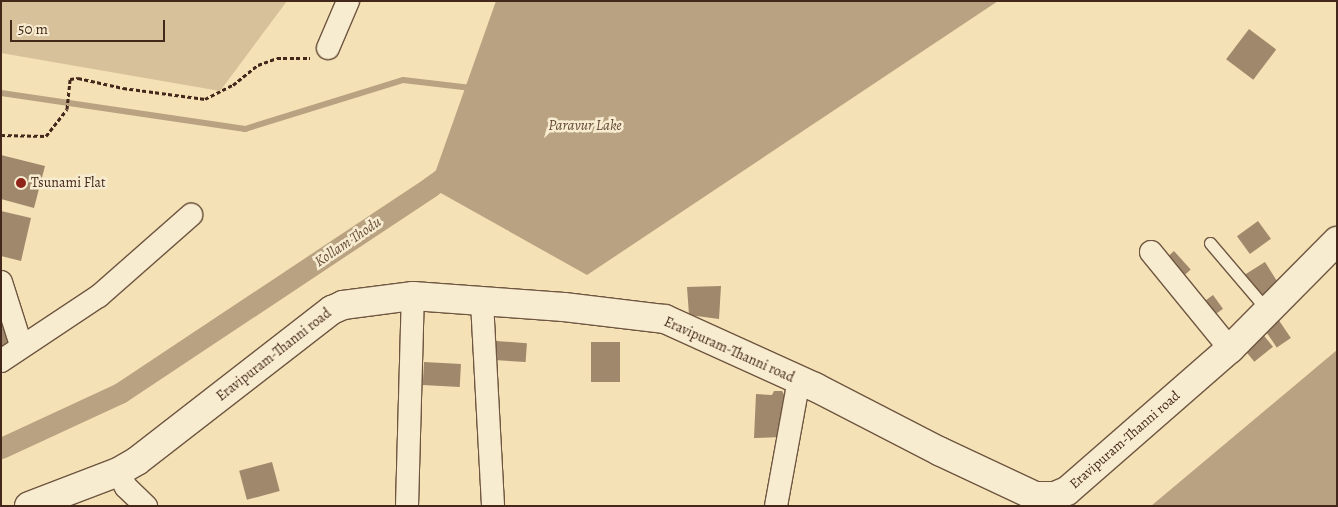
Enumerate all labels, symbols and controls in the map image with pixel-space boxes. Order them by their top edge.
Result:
scale bar [12,10,168,42]
text: 50 m [18,19,48,39]
water label: Paravur Lake [548,117,622,135]
place label: Tsunami Flat [31,175,106,191]
marker: Tsunami Flat [15,177,27,189]
water label: Kollam Thodu [311,213,385,271]
street label: Eravipuram-Thanni road [213,305,335,405]
street label: Eravipuram-Thanni road [661,314,797,386]
street label: Eravipuram-Thanni road [1066,387,1184,493]

